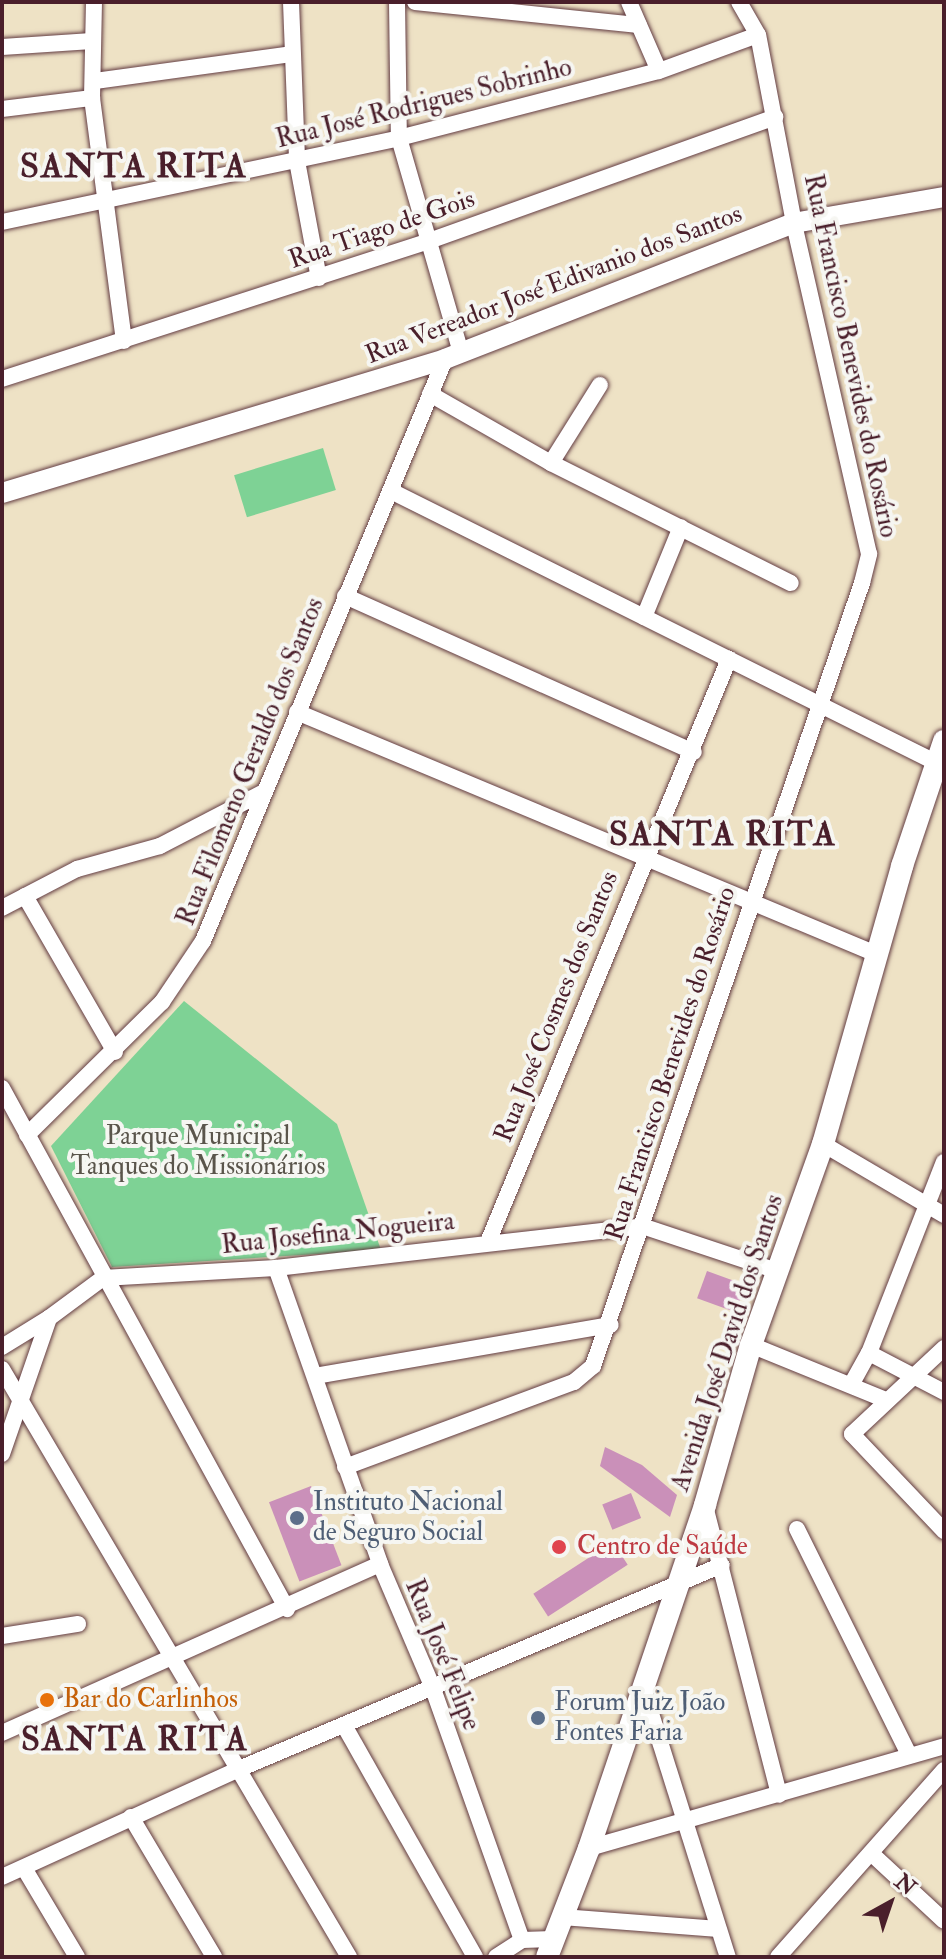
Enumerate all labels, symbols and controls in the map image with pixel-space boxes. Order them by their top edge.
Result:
street label: Rua José Rodrigues Sobrinho [273,52,575,156]
district label: SANTA RITA [20,147,248,187]
street label: Rua Francisco Benevides do Rosário [796,172,904,540]
street label: Rua Tiago de Gois [285,184,479,276]
street label: Rua Vereador José Edivanio dos Santos [361,199,747,371]
street label: Rua Filomeno Geraldo dos Santos [171,594,331,930]
district label: SANTA RITA [609,815,837,855]
street label: Rua José Cosmes dos Santos [488,867,626,1147]
street label: Rua Francisco Benevides do Rosário [599,883,743,1245]
park label: Parque Municipal Tanques do Missionários [71,1121,325,1182]
street label: Avenida José David dos Santos [665,1191,791,1495]
street label: Rua Josefina Nogueira [220,1206,456,1262]
place label: Instituto Nacional de Seguro Social [313,1487,503,1548]
marker: Instituto Nacional de Seguro Social [288,1509,306,1527]
place label: Centro de Saúde [577,1531,748,1563]
marker: Centro de Saúde [548,1536,570,1558]
street label: Rua José Felipe [398,1575,486,1735]
place label: Bar do Carlinhos [63,1684,238,1716]
place label: Forum Juiz João Fontes Faria [554,1687,725,1748]
marker: Bar do Carlinhos [38,1691,56,1709]
marker: Forum Juiz João Fontes Faria [529,1709,547,1727]
district label: SANTA RITA [21,1720,249,1760]
north arrow [850,1863,930,1943]
text: N [889,1868,922,1902]

